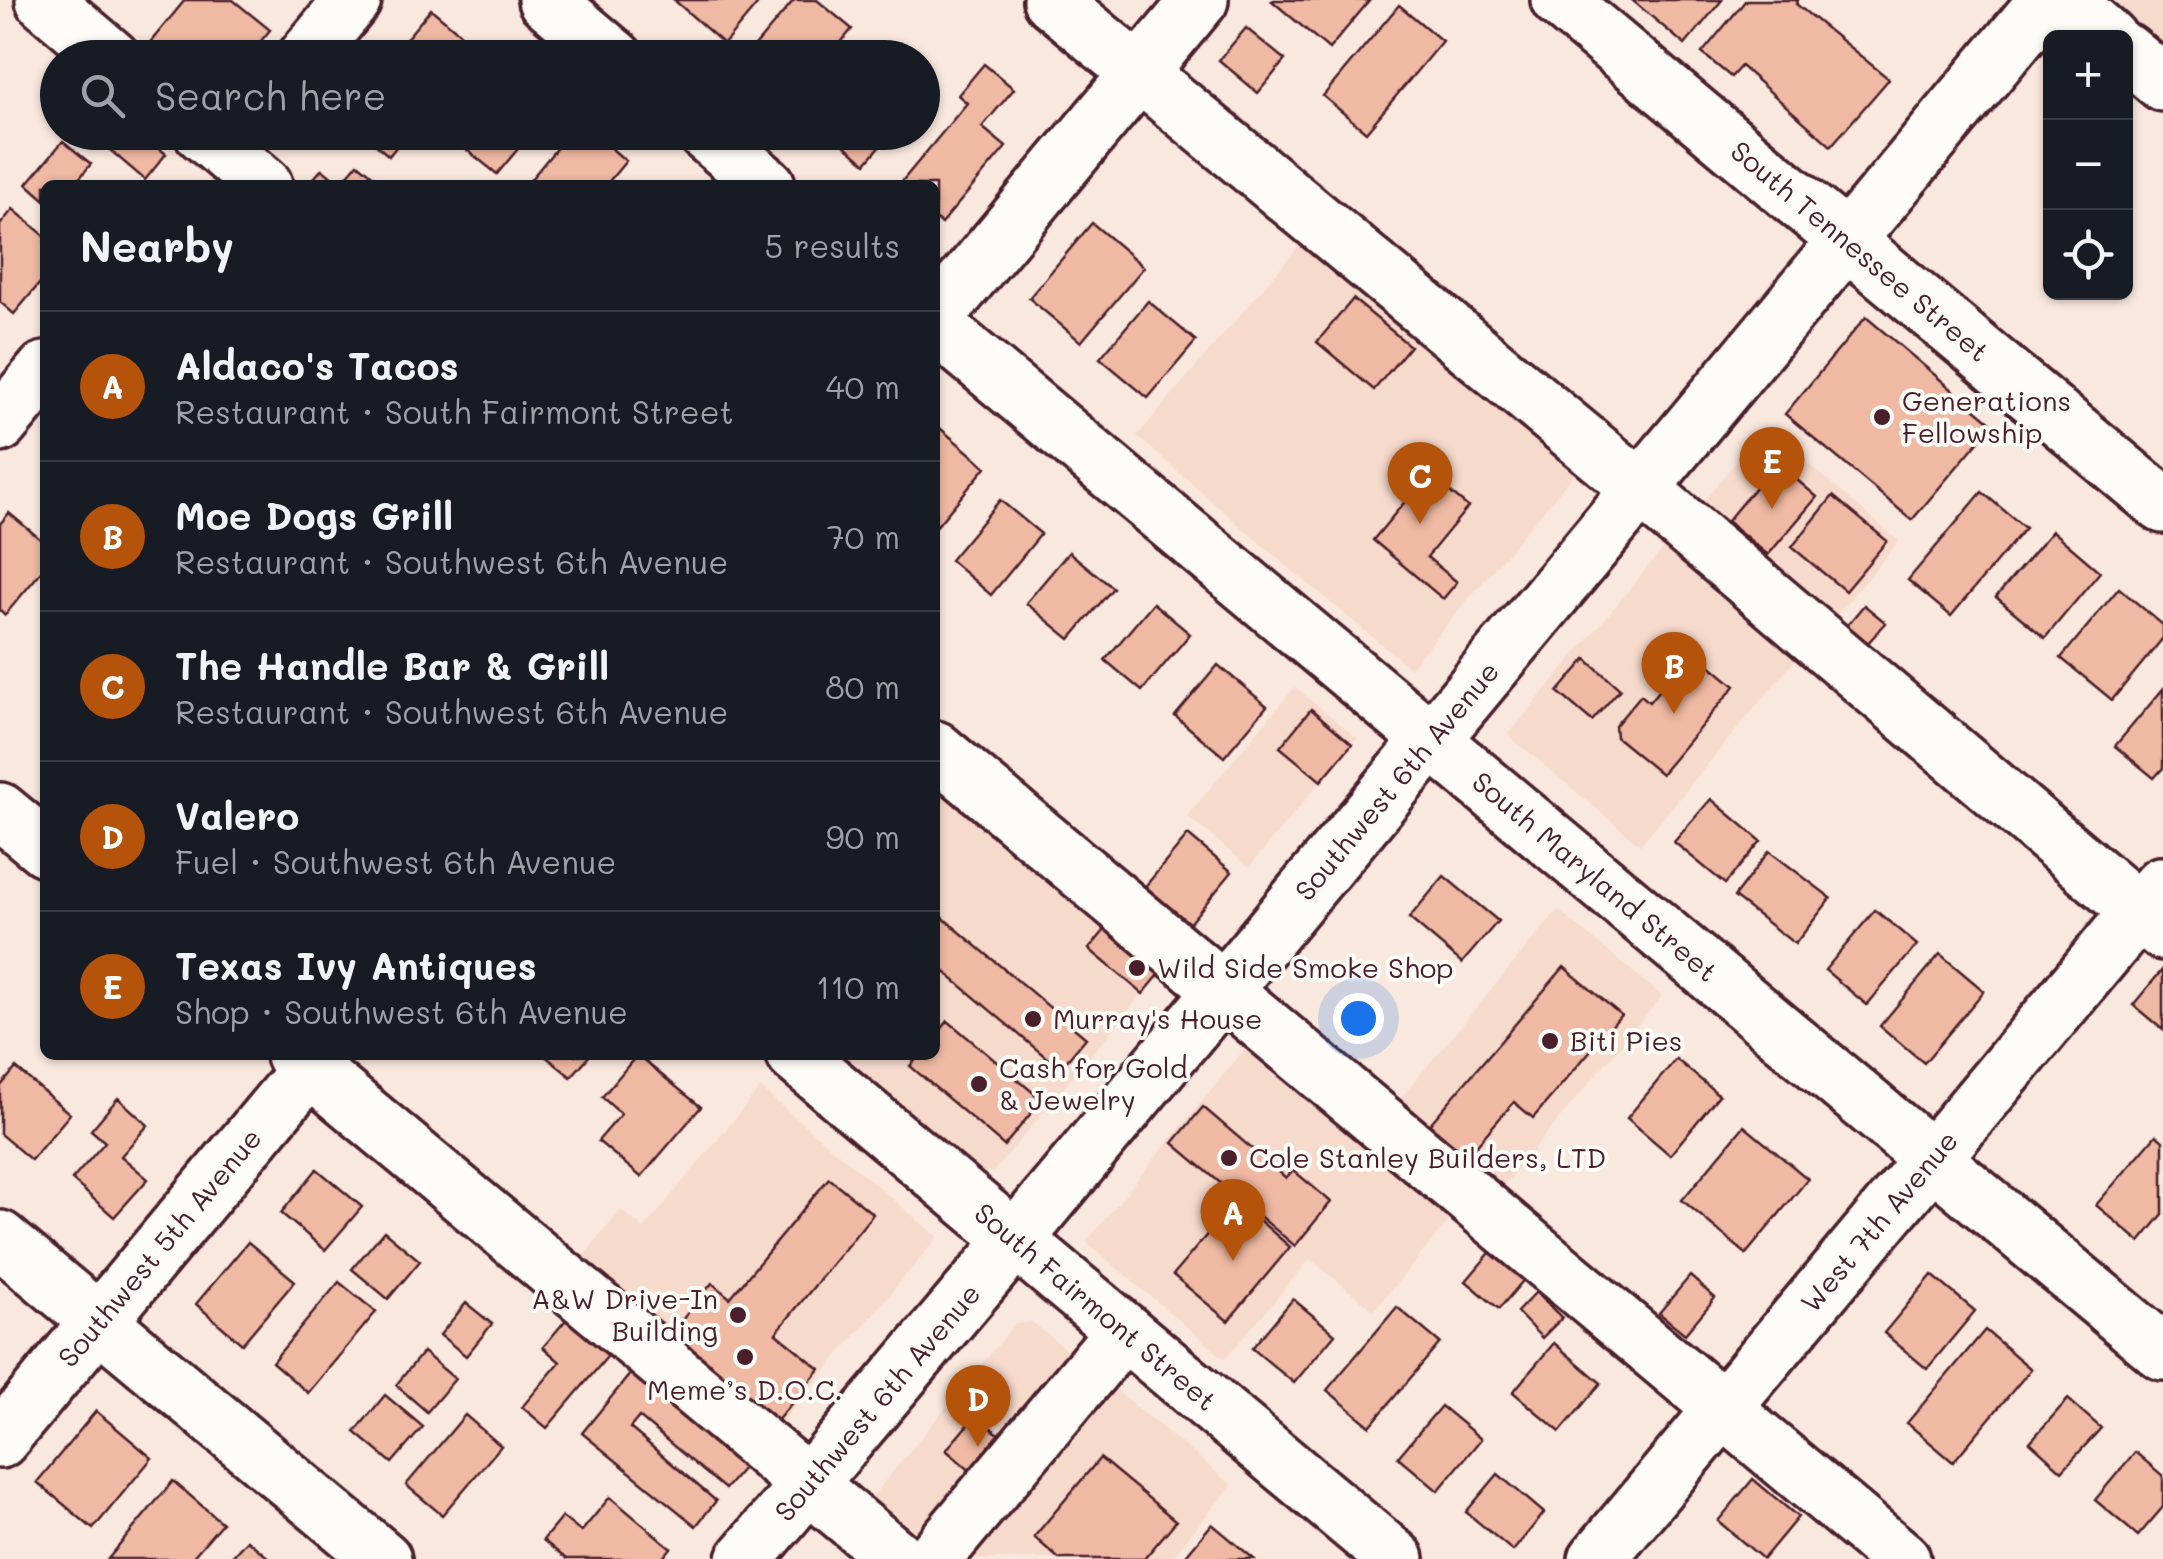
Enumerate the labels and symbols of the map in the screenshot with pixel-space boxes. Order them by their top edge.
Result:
street label: South Tennessee Street [1724,132,1997,369]
place label: Generations Fellowship [1902,382,2071,450]
marker: Generations Fellowship [1871,406,1893,428]
pin: E [1740,426,1804,509]
pin: C [1388,442,1452,524]
pin: B [1642,632,1706,714]
street label: Southwest 6th Avenue [1286,653,1506,908]
street label: South Maryland Street [1465,763,1725,989]
place label: Wild Side Smoke Shop [1157,949,1454,985]
marker: Wild Side Smoke Shop [1126,957,1148,979]
your location [1333,993,1384,1044]
place label: Murray's House [1053,1000,1262,1036]
marker: Murray's House [1022,1008,1044,1030]
place label: Biti Pies [1570,1022,1682,1058]
marker: Biti Pies [1539,1030,1561,1052]
place label: Cash for Gold & Jewelry [999,1049,1187,1117]
marker: Cash for Gold & Jewelry [968,1073,990,1095]
street label: Southwest 5th Avenue [49,1120,269,1374]
street label: West 7th Avenue [1792,1123,1965,1319]
place label: Cole Stanley Builders, LTD [1249,1139,1606,1175]
marker: Cole Stanley Builders, LTD [1218,1147,1240,1169]
pin: A [1200,1178,1266,1261]
street label: South Fairmont Street [967,1194,1225,1418]
street label: Southwest 6th Avenue [766,1275,988,1528]
place label: A&W Drive-In Building [531,1280,718,1348]
marker: A&W Drive-In Building [727,1304,749,1326]
marker: Meme’s D.O.C. [734,1346,756,1368]
pin: D [946,1364,1010,1447]
place label: Meme’s D.O.C. [647,1371,843,1407]

